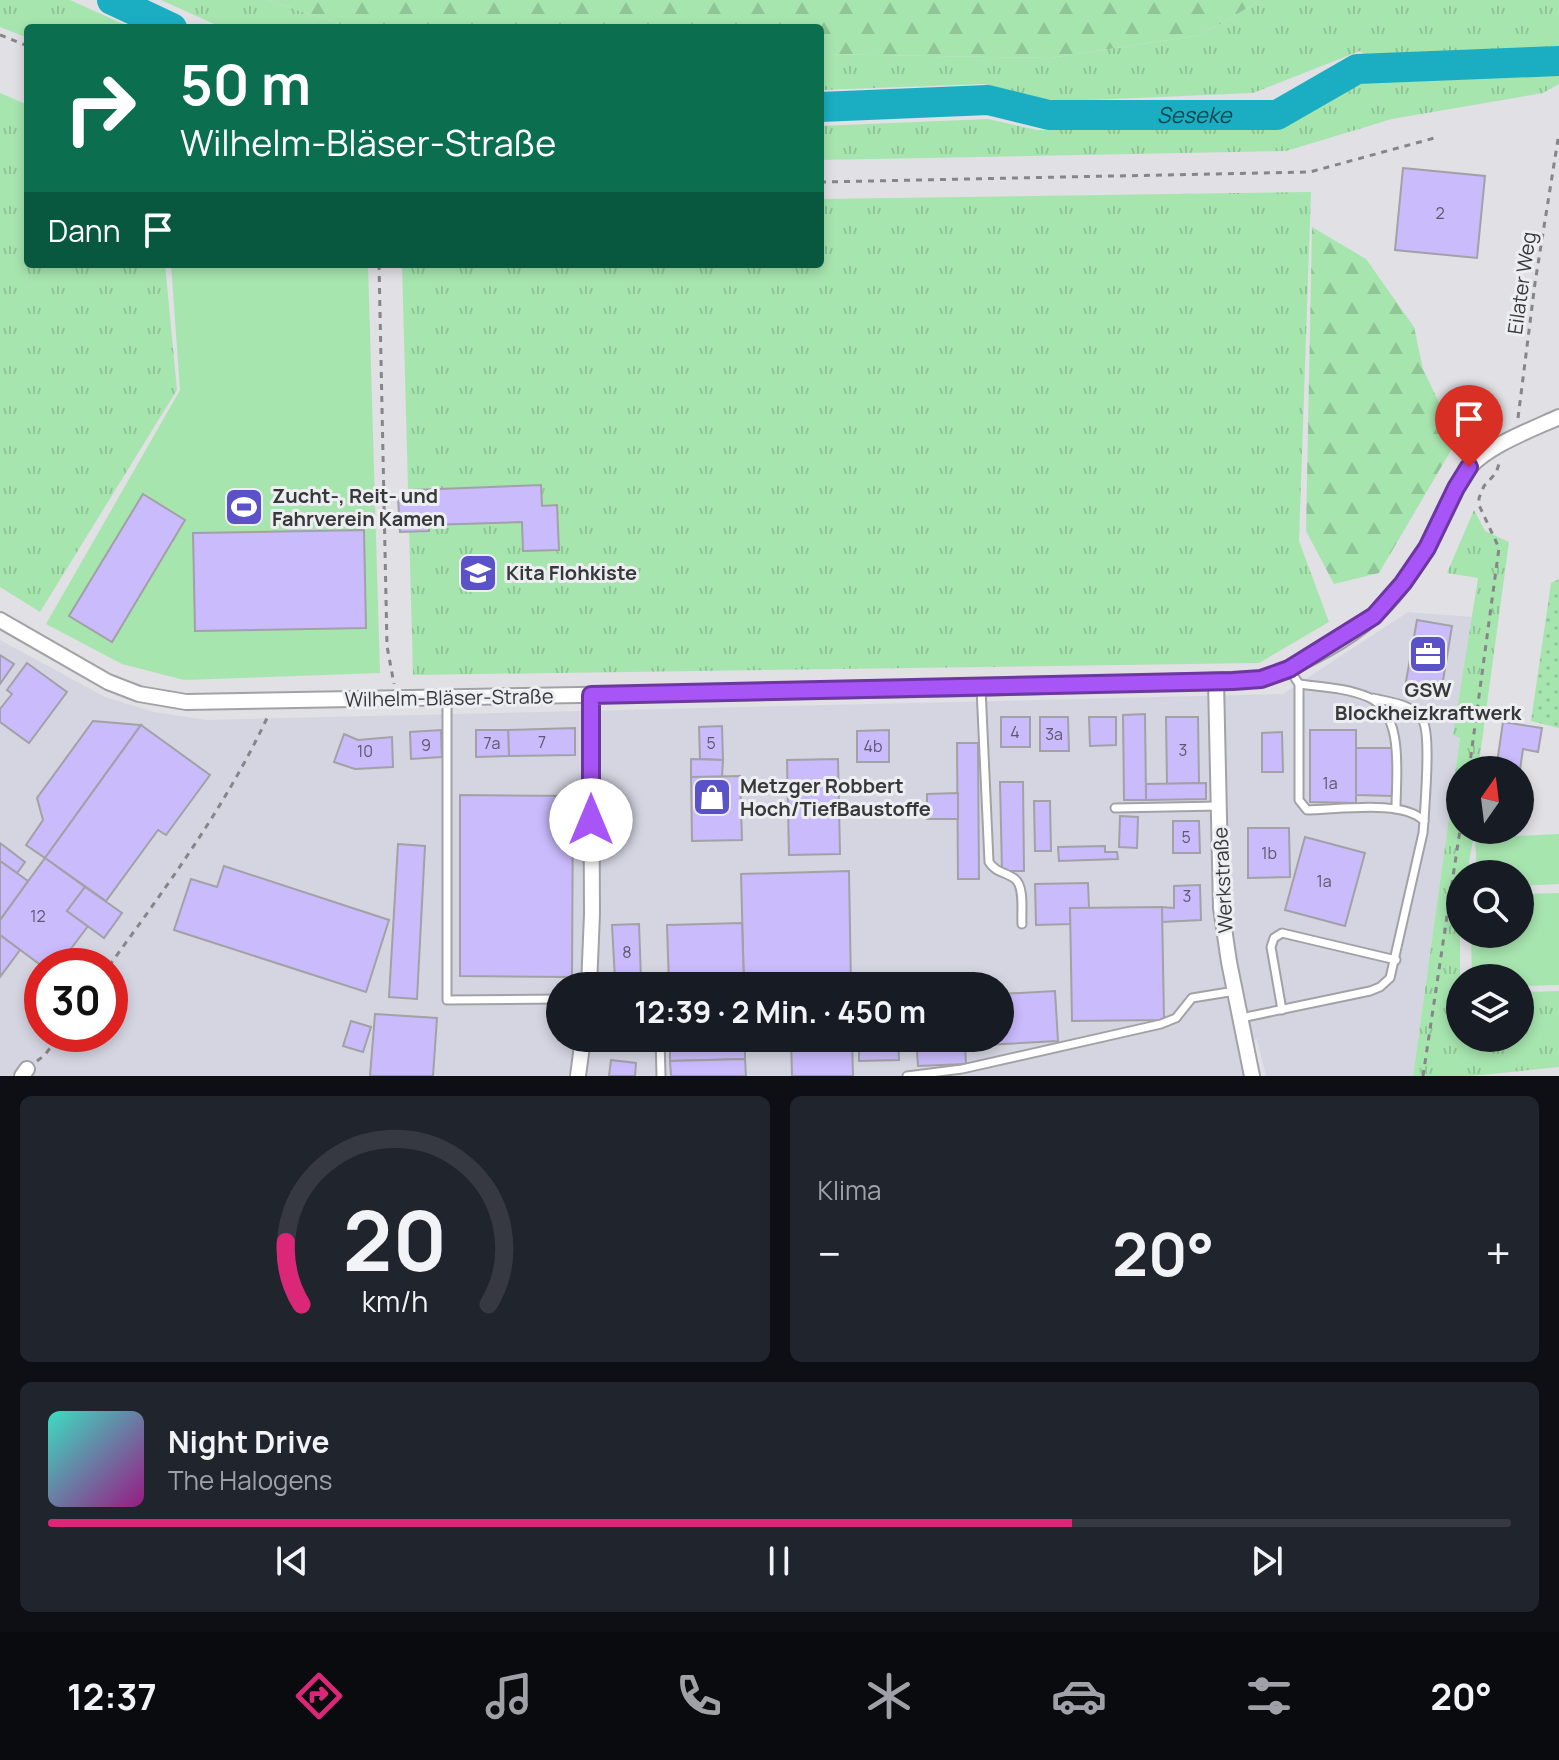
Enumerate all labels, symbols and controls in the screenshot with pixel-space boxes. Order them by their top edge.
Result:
text: 50 m [180,45,311,122]
icon: right [48,56,152,160]
water label: Seseke [1157,100,1232,130]
text: Wilhelm-Bläser-Straße [180,118,556,167]
house number: 2 [1435,202,1445,224]
icon: arrive [136,208,180,252]
text: Dann [48,210,120,251]
street label: Eilater Weg [1501,230,1542,336]
pin [1435,385,1503,467]
icon: arrive [1447,397,1491,441]
place label: Zucht-, Reit- und Fahrverein Kamen [272,482,445,532]
sports icon: Zucht-, Reit- und Fahrverein Kamen [223,486,265,528]
school or university icon: Kita Flohkiste [457,552,499,594]
place label: Kita Flohkiste [506,559,637,586]
office icon: GSW Blockheizkraftwerk [1407,633,1449,675]
place label: GSW Blockheizkraftwerk [1335,676,1522,726]
street label: Wilhelm-Bläser-Straße [344,682,554,713]
house number: 4 [1010,721,1020,743]
house number: 3a [1045,723,1063,745]
house number: 7 [538,731,546,753]
house number: 7a [484,732,500,754]
house number: 5 [706,732,716,754]
house number: 9 [421,734,431,756]
house number: 4b [864,735,882,757]
house number: 3 [1179,739,1187,761]
house number: 10 [357,740,373,762]
north arrow [1446,756,1534,844]
map controls [1446,756,1534,1052]
place label: Metzger Robbert Hoch/TiefBaustoffe [740,772,931,822]
house number: 1a [1322,772,1338,794]
shop icon: Metzger Robbert Hoch/TiefBaustoffe [691,776,733,818]
position arrow [549,778,633,862]
house number: 5 [1181,826,1191,848]
street label: Werkstraße [1206,826,1239,934]
house number: 1b [1261,842,1277,864]
button: search [1446,860,1534,948]
house number: 1a [1316,870,1332,892]
house number: 3 [1183,885,1191,907]
house number: 12 [30,905,46,927]
house number: 8 [622,941,632,963]
speed limit sign: 30 [24,948,128,1052]
button: layers [1446,964,1534,1052]
text: 12:39 · 2 Min. · 450 m [634,991,926,1032]
text: Klima [818,1172,882,1208]
text: 20 [343,1182,447,1296]
text: 20° [1112,1212,1215,1294]
text: − [818,1223,841,1283]
text: + [1486,1223,1511,1283]
text: km/h [362,1282,428,1321]
text: Night Drive [168,1421,330,1462]
text: The Halogens [168,1462,332,1498]
icon: previous [270,1539,314,1583]
icon: pause [757,1539,801,1583]
icon: next [1245,1539,1289,1583]
icon: directions [291,1668,347,1724]
icon: music [481,1668,537,1724]
icon: phone [671,1668,727,1724]
icon: climate [861,1668,917,1724]
icon: car [1051,1668,1107,1724]
icon: filters [1241,1668,1297,1724]
text: 12:37 [67,1672,157,1721]
text: 20° [1431,1672,1492,1721]

